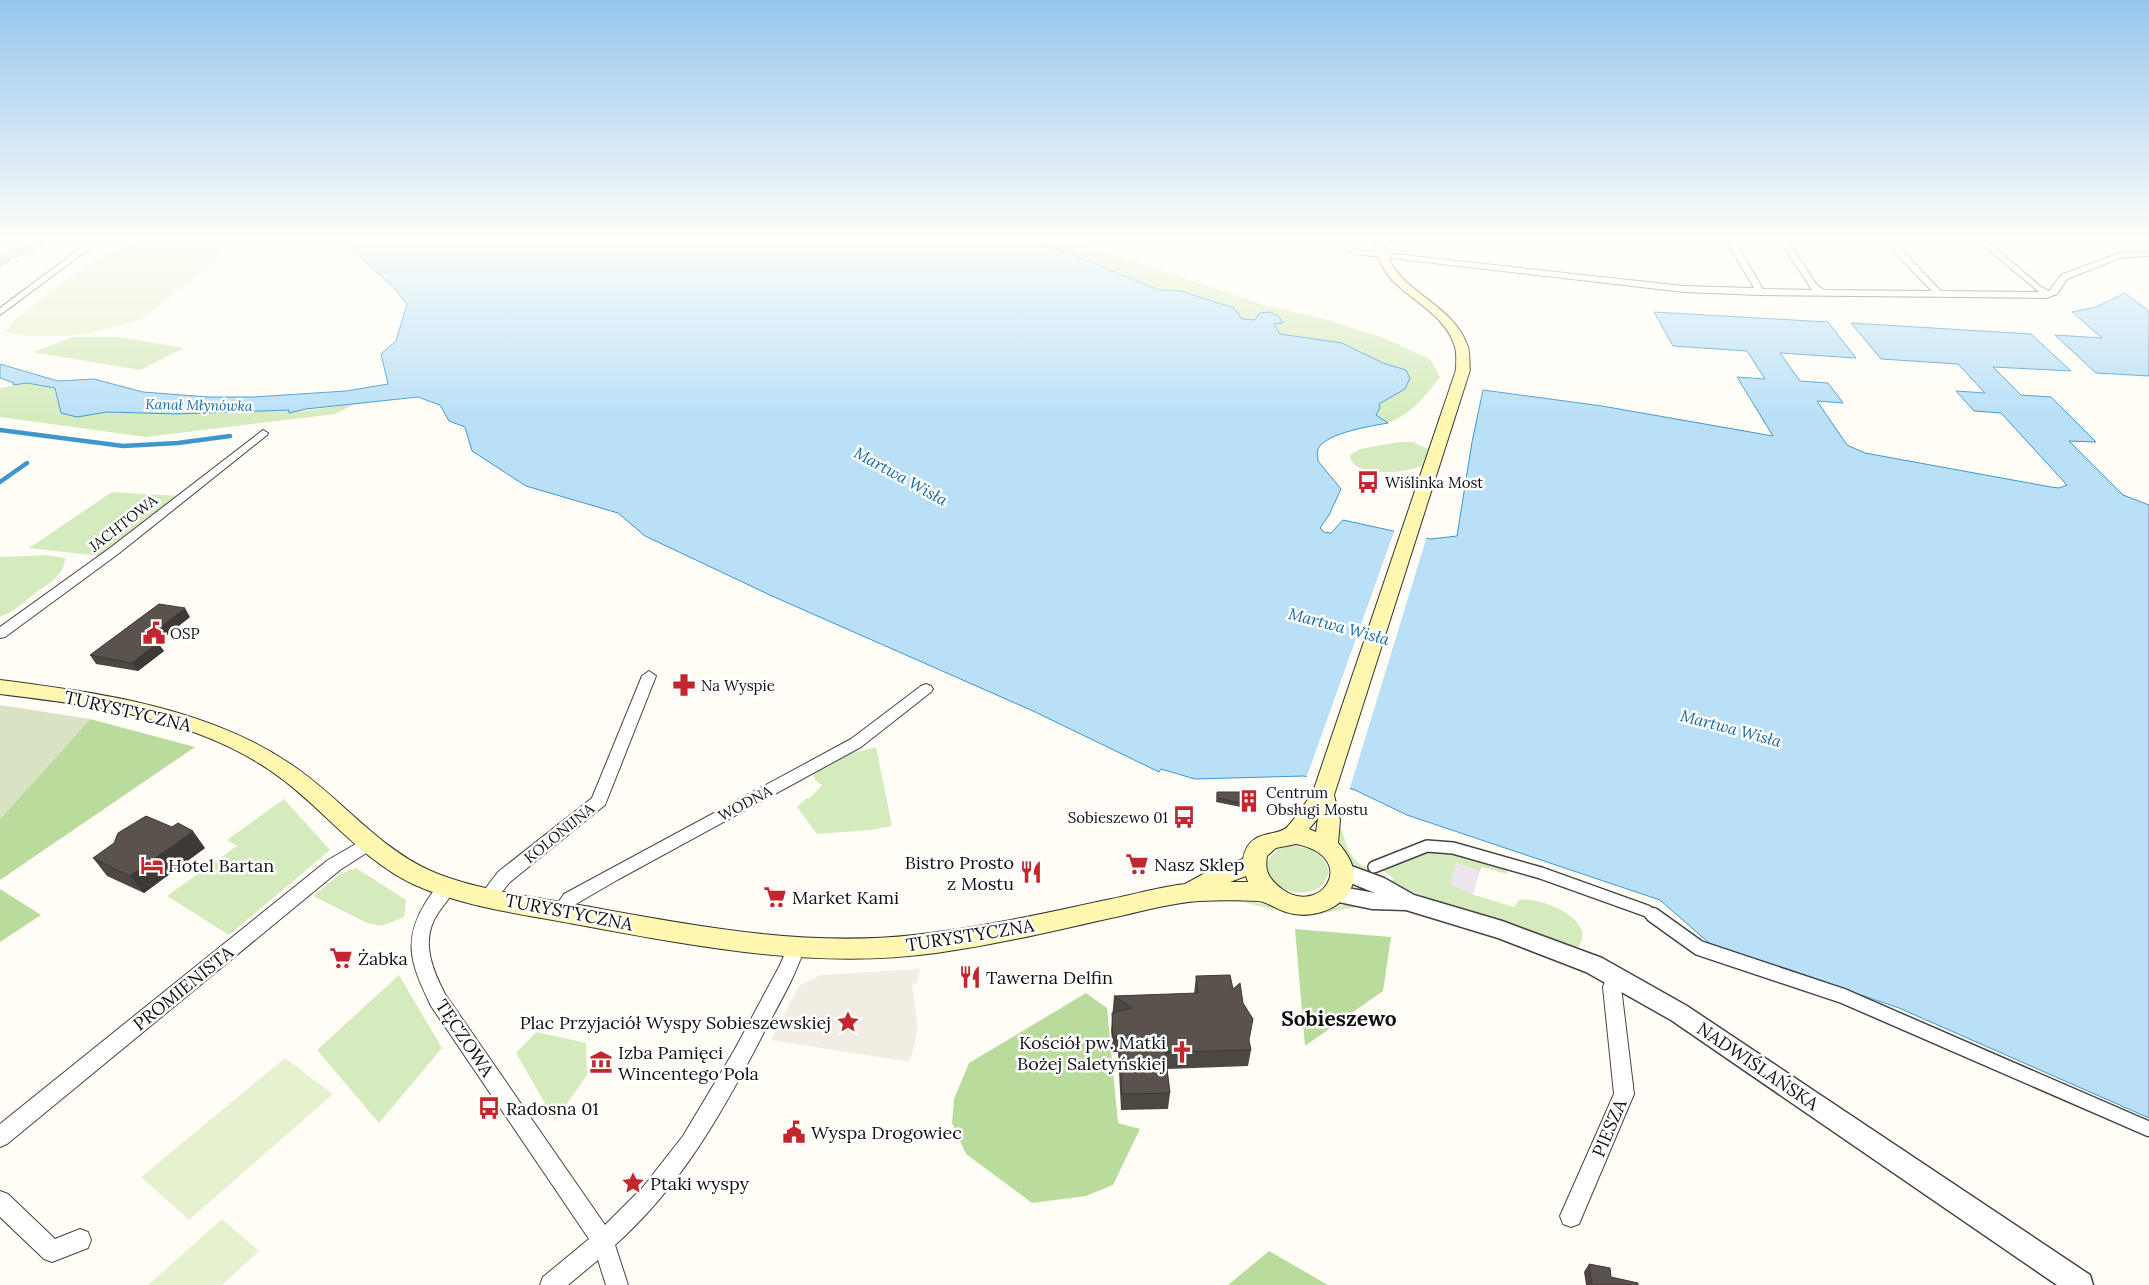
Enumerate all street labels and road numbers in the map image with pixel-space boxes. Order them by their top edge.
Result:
street label: JACHTOWA [84,490,161,556]
street label: TURYSTYCZNA [62,685,194,737]
street label: WODNA [715,781,776,825]
street label: KOLONIJNA [520,799,598,867]
street label: TURYSTYCZNA [503,888,635,936]
street label: TURYSTYCZNA [904,913,1036,956]
street label: PROMIENISTA [128,940,238,1035]
street label: TĘCZOWA [431,995,500,1082]
street label: NADWIŚLAŃSKA [1693,1017,1824,1116]
street label: PIESZA [1587,1095,1632,1160]

